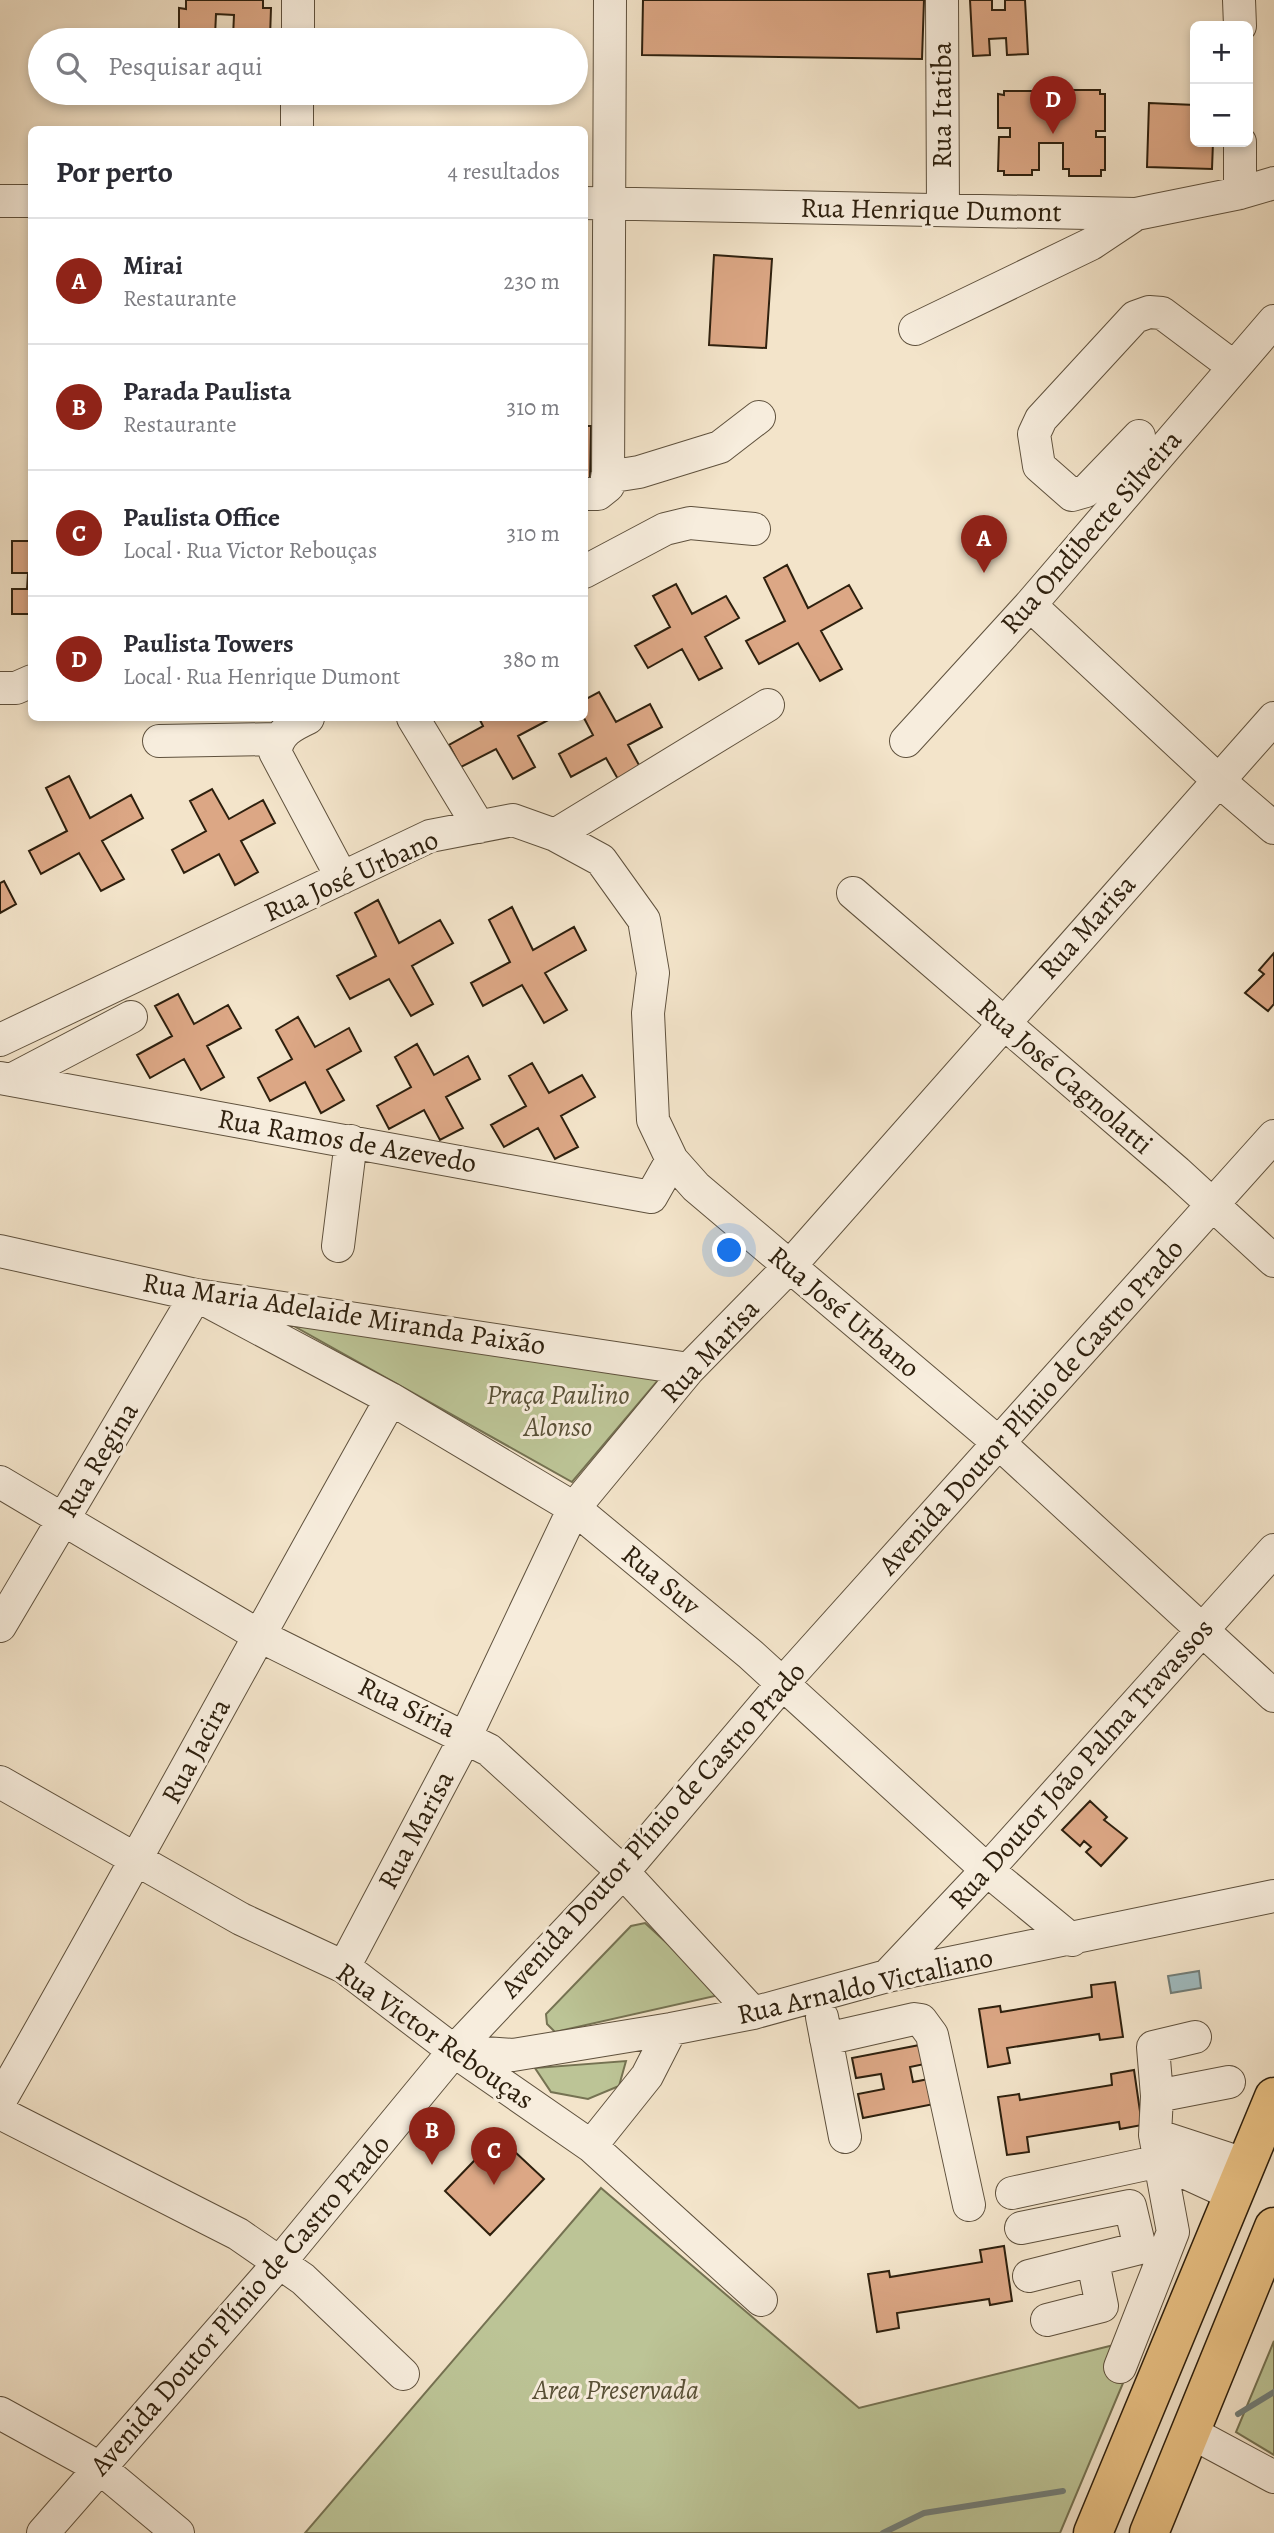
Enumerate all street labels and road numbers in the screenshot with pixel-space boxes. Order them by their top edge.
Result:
street label: Rua Itatiba [923,42,961,168]
street label: Rua Henrique Dumont [800,189,1062,231]
street label: Rua Ondibecte Silveira [992,422,1190,642]
street label: Rua José Urbano [258,821,444,931]
street label: Rua Marisa [1030,866,1144,988]
street label: Rua José Cagnolatti [969,989,1161,1163]
street label: Rua Ramos de Azevedo [215,1100,479,1182]
street label: Avenida Doutor Plínio de Castro Prado [869,1231,1192,1584]
street label: Rua José Urbano [760,1237,928,1387]
street label: Rua Maria Adelaide Miranda Paixão [140,1263,548,1365]
street label: Rua Marisa [652,1291,768,1411]
street label: Rua Regina [49,1395,147,1525]
street label: Rua Suv [613,1536,709,1625]
street label: Rua Doutor João Palma Travassos [940,1610,1222,1918]
street label: Avenida Doutor Plínio de Castro Prado [491,1654,814,2007]
street label: Rua Síria [352,1667,462,1747]
street label: Rua Jacira [152,1691,240,1811]
street label: Rua Marisa [369,1764,463,1896]
street label: Rua Arnaldo Victaliano [733,1938,997,2034]
street label: Rua Victor Rebouças [329,1954,541,2118]
street label: Avenida Doutor Plínio de Castro Prado [81,2126,399,2484]

